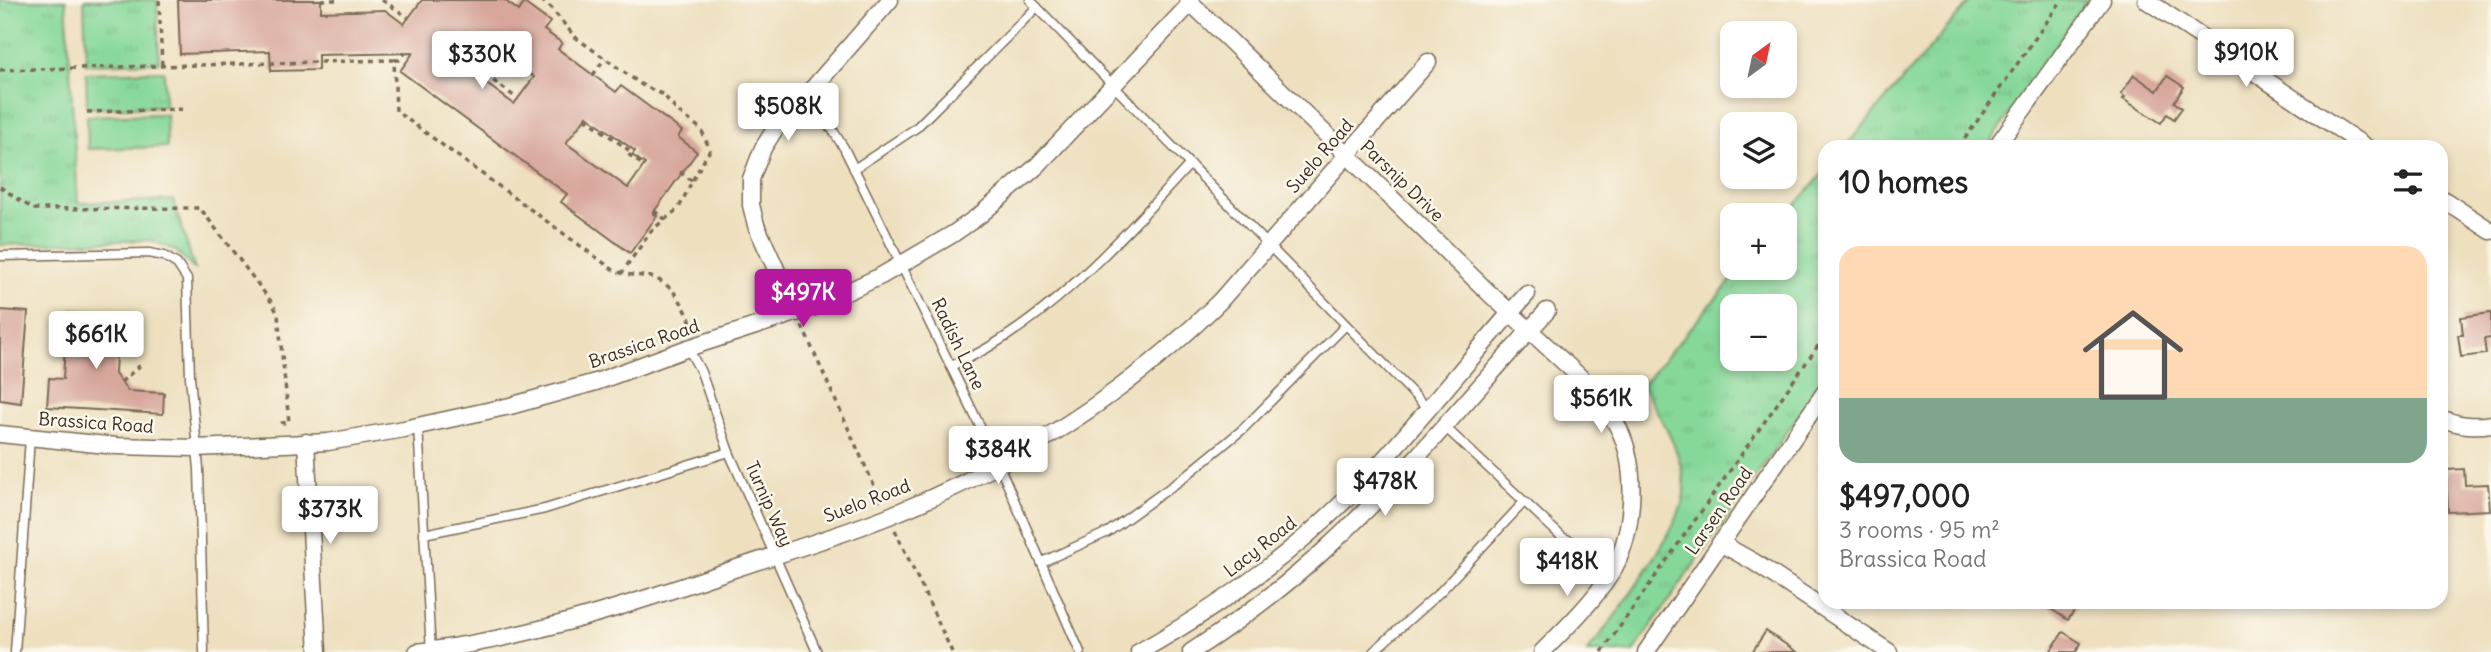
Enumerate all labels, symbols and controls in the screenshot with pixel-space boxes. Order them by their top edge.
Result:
north arrow [1720,21,1797,98]
map controls [1720,21,1797,371]
pin: $910K [2197,29,2295,89]
pin: $330K [433,32,531,91]
text: $910K [2214,37,2278,66]
text: $330K [448,39,516,68]
pin: $508K [739,83,837,143]
text: $508K [754,91,822,120]
button: layers [1720,112,1797,189]
street label: Suelo Road [1281,114,1358,197]
street label: Parsnip Drive [1356,135,1449,226]
text: 10 homes [1839,163,1968,201]
icon: filters [2389,163,2427,201]
button: + [1720,203,1797,280]
pin: $497K [754,270,852,329]
text: $497K [771,277,835,306]
icon: home [2070,292,2196,418]
street label: Radish Lane [926,294,991,393]
button: − [1720,294,1797,371]
pin: $661K [47,312,145,371]
street label: Brassica Road [586,314,703,373]
text: $661K [65,319,127,348]
pin: $561K [1552,376,1650,435]
text: $561K [1570,383,1632,412]
street label: Brassica Road [38,407,155,438]
pin: $384K [949,426,1047,486]
text: $384K [965,434,1031,463]
street label: Turnip Way [740,457,799,550]
pin: $478K [1336,458,1434,518]
street label: Larsen Road [1680,462,1758,559]
text: $478K [1353,466,1417,495]
street label: Suelo Road [820,473,914,528]
text: $497,000 [1839,477,1970,515]
pin: $373K [281,486,379,546]
text: $373K [298,494,362,523]
street label: Lacy Road [1219,511,1301,582]
text: 3 rooms · 95 m² [1839,515,2000,544]
pin: $418K [1518,538,1616,598]
text: Brassica Road [1839,544,1986,573]
text: $418K [1536,546,1598,575]

